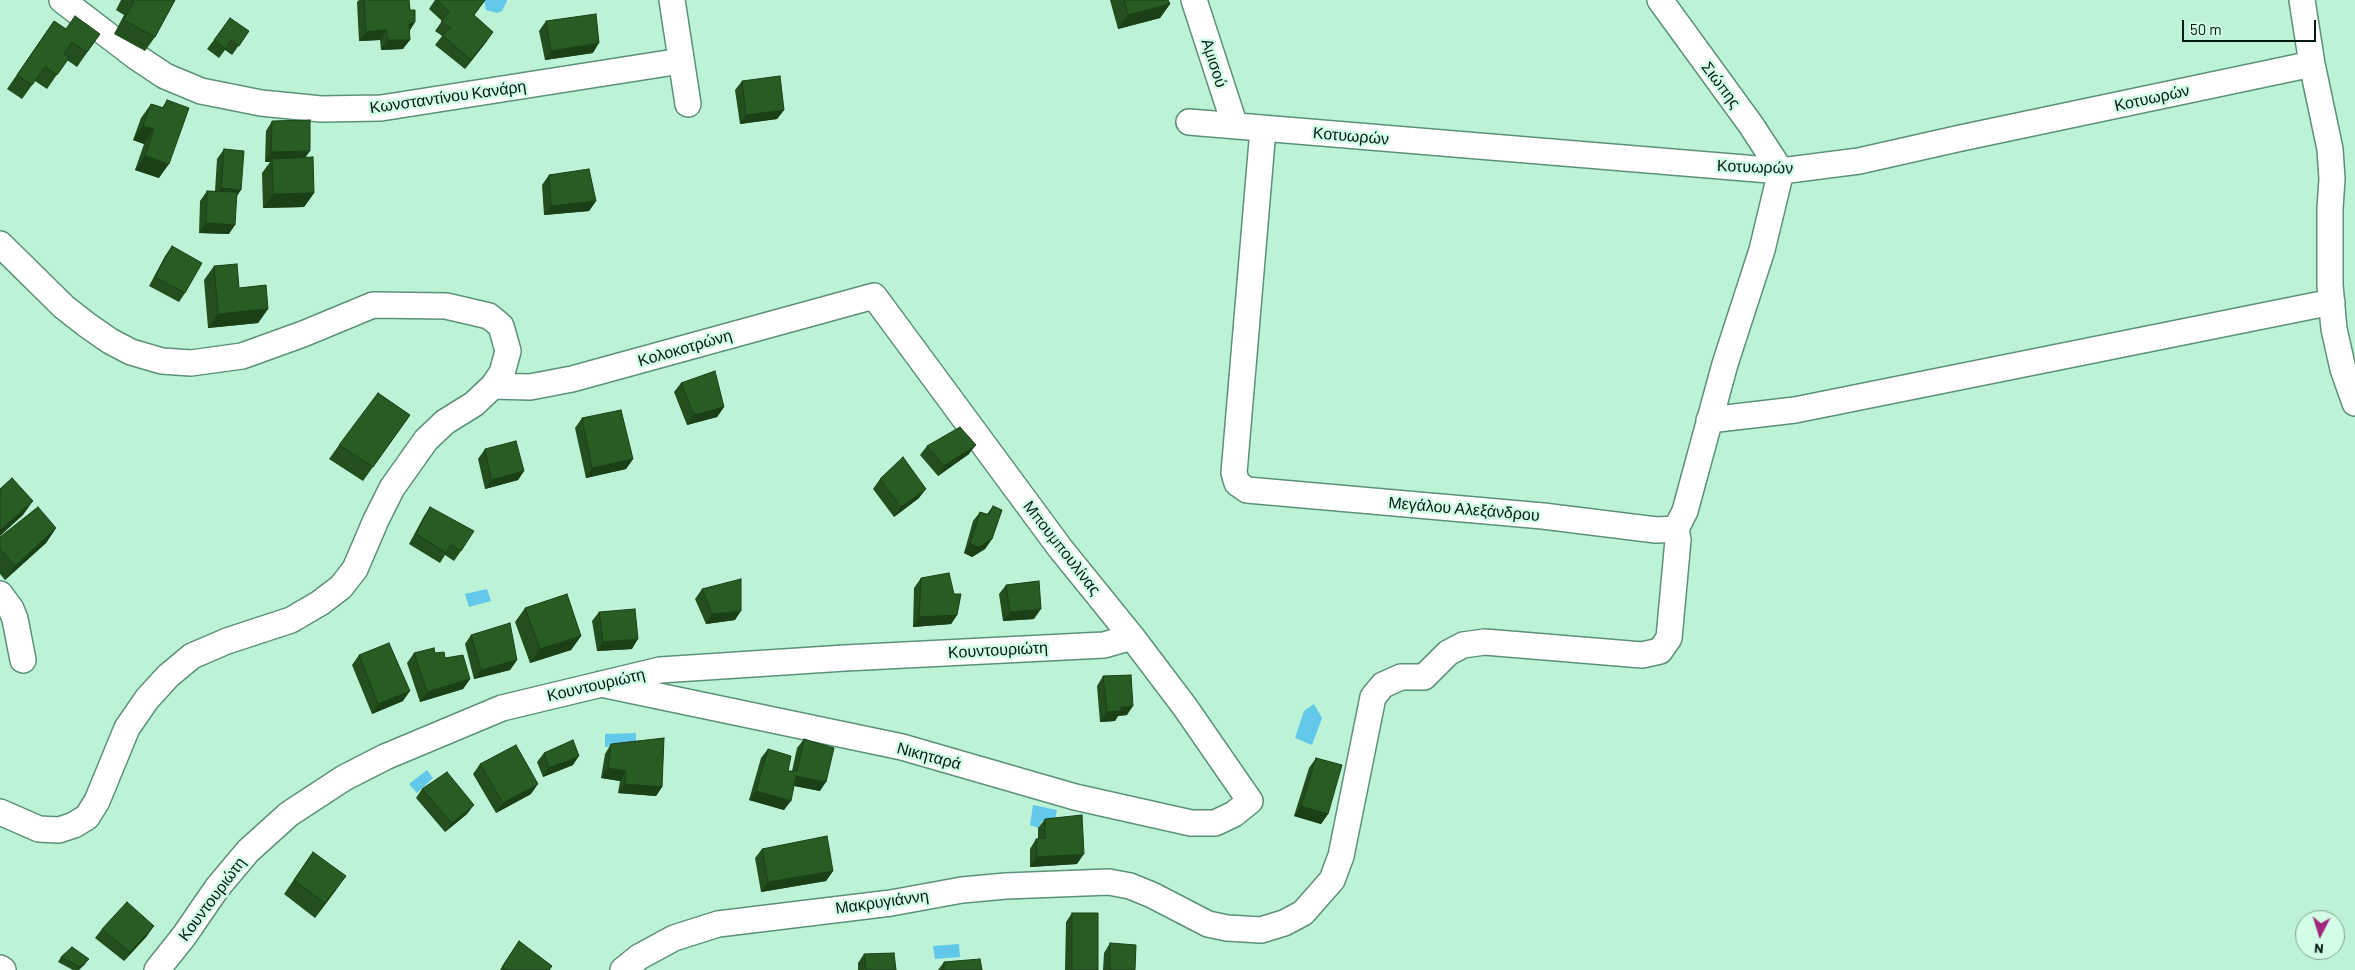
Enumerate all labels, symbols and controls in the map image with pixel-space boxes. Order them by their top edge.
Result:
scale bar [2185,10,2319,42]
text: 50 m [2190,20,2222,38]
street label: Αμισού [1197,36,1231,90]
street label: Σιώπης [1697,58,1745,112]
street label: Κωνσταντίνου Κανάρη [368,77,528,117]
street label: Κοτυωρών [2113,81,2191,115]
street label: Κοτυωρών [1312,123,1390,149]
street label: Κοτυωρών [1717,156,1793,178]
street label: Κολοκοτρώνη [636,325,734,371]
street label: Μεγάλου Αλεξάνδρου [1388,493,1540,525]
street label: Μπουμπουλίνας [1019,497,1105,599]
street label: Κουντουριώτη [948,638,1048,662]
street label: Κουντουριώτη [545,664,647,706]
street label: Νικηταρά [895,738,963,774]
street label: Κουντουριώτη [174,853,250,945]
street label: Μακρυγιάννη [834,886,930,918]
north arrow [2295,910,2345,960]
text: N [2313,941,2324,958]

